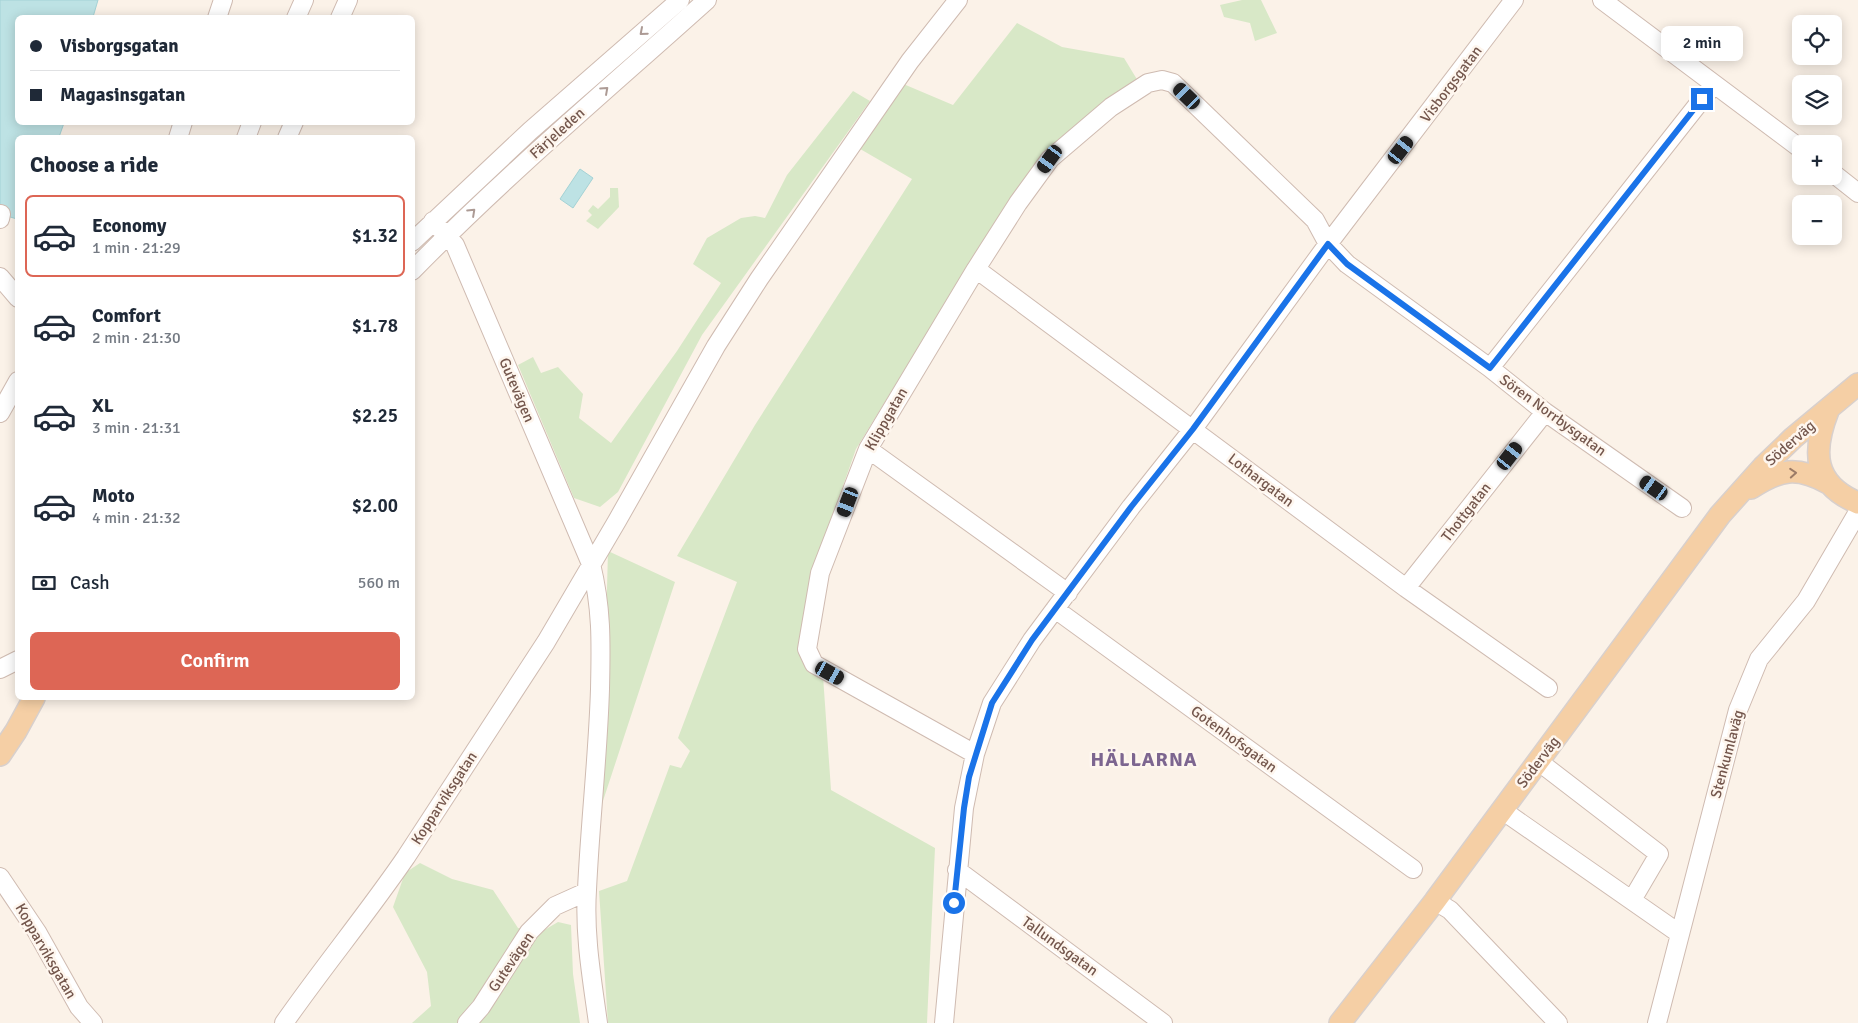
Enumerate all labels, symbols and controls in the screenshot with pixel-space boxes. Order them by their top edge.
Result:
map controls [1792,15,1842,245]
button: locate [1792,15,1842,65]
one-way arrow [640,26,649,35]
callout: 2 min [1661,27,1743,62]
text: 2 min [1683,33,1721,53]
text: Visborgsgatan [60,34,179,58]
street label: Visborgsgatan [1416,42,1486,126]
button: layers [1792,75,1842,125]
car [1171,80,1203,112]
text: Magasinsgatan [60,83,185,107]
one-way arrow [599,87,608,96]
route end [1691,88,1713,110]
street label: Färjeleden [526,104,588,162]
car [1385,134,1416,166]
button: + [1792,135,1842,185]
car [1035,142,1064,176]
text: Choose a ride [30,151,158,178]
button: − [1792,195,1842,245]
one-way arrow [467,209,476,218]
icon: car [32,214,77,259]
text: Economy [92,214,166,238]
text: $1.32 [352,224,398,248]
text: 1 min · 21:29 [92,238,181,258]
icon: car [32,304,77,349]
text: Comfort [92,304,161,328]
text: $1.78 [352,314,398,338]
text: 2 min · 21:30 [92,328,181,348]
street label: Gutevägen [495,355,539,425]
street label: Sören Norrbysgatan [1496,370,1610,460]
street label: Klippgatan [861,384,911,454]
icon: car [32,394,77,439]
text: XL [92,394,114,418]
text: $2.25 [352,404,398,428]
street label: Söderväg [1762,417,1819,469]
text: 3 min · 21:31 [92,418,181,438]
car [1494,440,1525,472]
street label: Lothargatan [1224,449,1298,511]
one-way arrow [1789,468,1797,479]
car [1637,473,1670,503]
street label: Thottgatan [1437,479,1495,545]
icon: car [32,484,77,529]
text: Moto [92,484,135,508]
car [835,485,860,519]
text: $2.00 [352,494,398,518]
text: 4 min · 21:32 [92,508,181,528]
icon: cash [30,569,58,597]
text: Cash [70,571,110,595]
text: 560 m [358,573,400,593]
button: Confirm [30,632,400,690]
car [813,659,846,687]
street label: Gotenhofsgatan [1187,702,1281,776]
street label: Stenkumlaväg [1707,708,1747,800]
street label: Söderväg [1513,733,1563,791]
district label: HÄLLARNA [1090,747,1198,772]
street label: Kopparviksgatan [407,748,481,848]
route start [943,892,965,914]
street label: Kopparviksgatan [11,900,81,1002]
street label: Tallundsgatan [1018,912,1102,980]
street label: Gutevägen [484,929,538,995]

